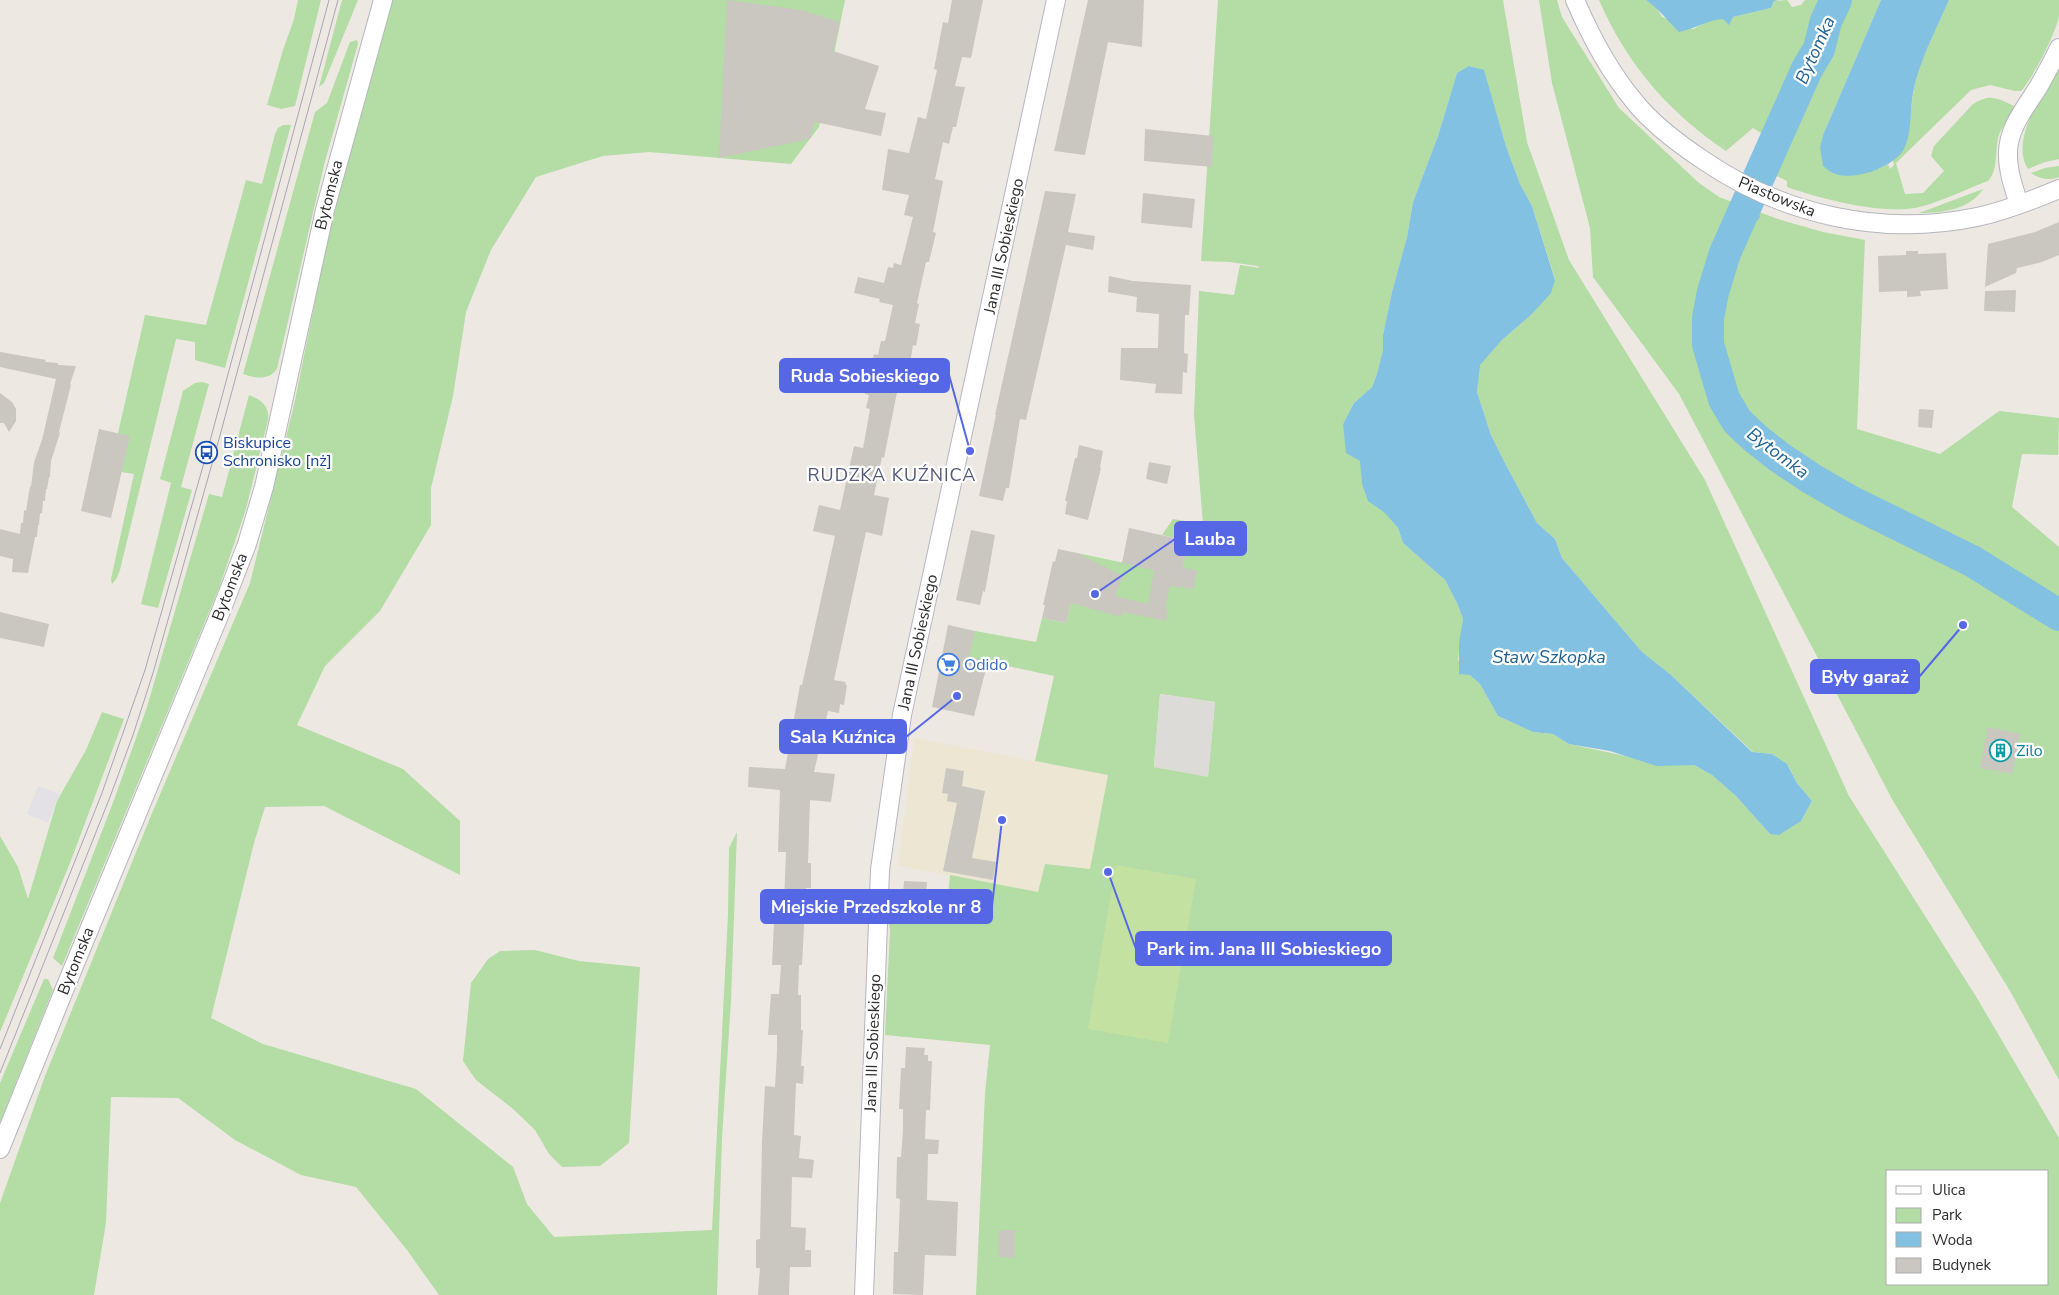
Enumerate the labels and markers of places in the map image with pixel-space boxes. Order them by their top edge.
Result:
callout: Ruda Sobieskiego [780,359,949,392]
place label: Biskupice Schronisko [nż] [223,432,332,472]
bus stop icon: Biskupice Schronisko [nż] [195,440,219,464]
callout: Lauba [1175,522,1246,555]
supermarket icon: Odido [936,653,960,677]
place label: Odido [964,654,1008,676]
callout: Były garaż [1811,660,1919,693]
callout: Sala Kuźnica [780,720,906,753]
building icon: Zilo [1988,739,2012,763]
place label: Zilo [2016,740,2043,762]
callout: Miejskie Przedszkole nr 8 [761,890,992,923]
callout: Park im. Jana III Sobieskiego [1136,932,1391,965]

